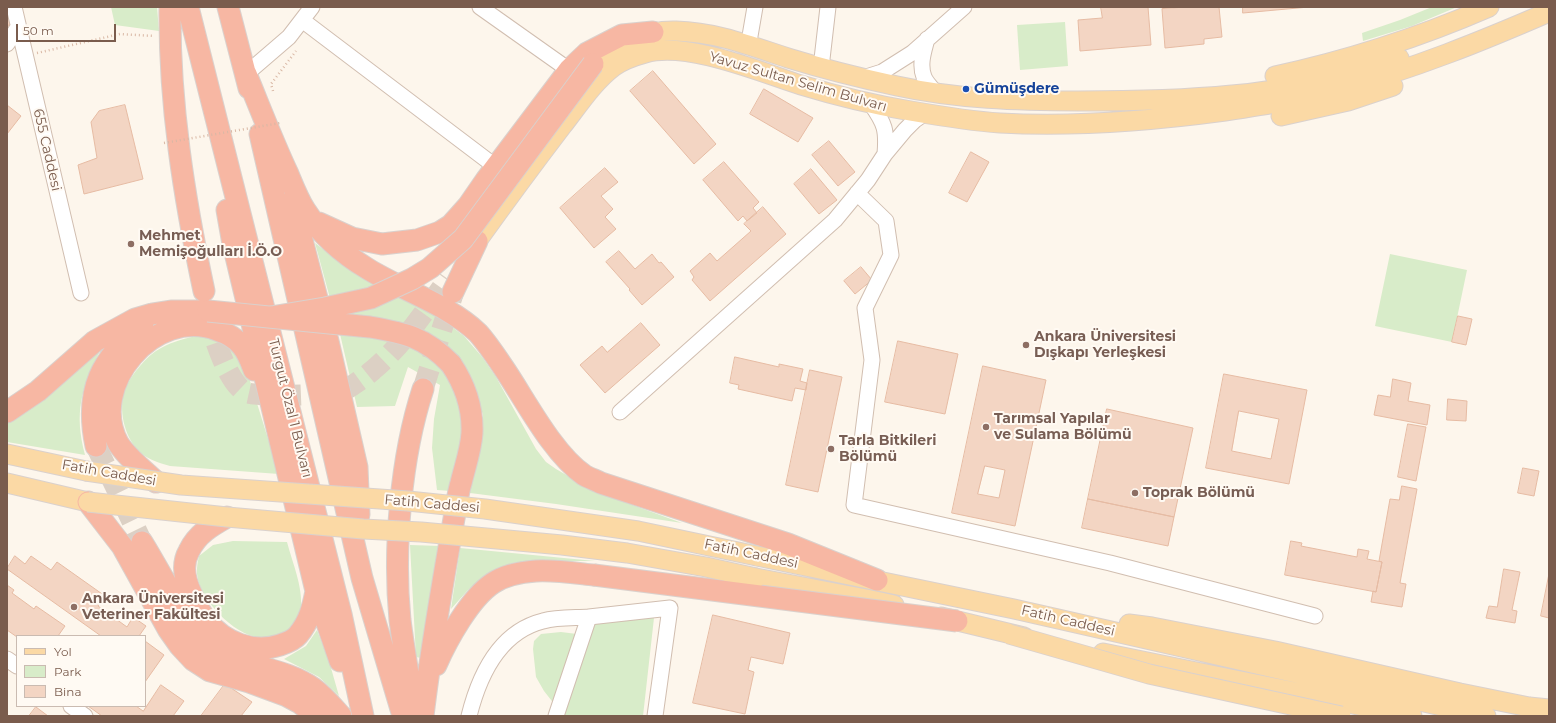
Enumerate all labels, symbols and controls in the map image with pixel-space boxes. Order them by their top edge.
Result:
scale bar [18,16,118,42]
text: 50 m [23,23,54,38]
street label: Yavuz Sultan Selim Bulvarı [707,49,889,115]
place label: Gümüşdere [974,81,1059,97]
marker: Gümüşdere [961,84,971,94]
street label: 655 Caddesi [29,107,65,193]
place label: Mehmet Memişoğulları İ.Ö.O [139,228,282,260]
marker: Mehmet Memişoğulları İ.Ö.O [126,239,136,249]
place label: Ankara Üniversitesi Dışkapı Yerleşkesi [1034,329,1176,362]
street label: Turgut Özal 1 Bulvarı [265,337,315,479]
marker: Ankara Üniversitesi Dışkapı Yerleşkesi [1021,340,1031,350]
place label: Tarımsal Yapılar ve Sulama Bölümü [994,411,1132,444]
marker: Tarımsal Yapılar ve Sulama Bölümü [981,422,991,432]
place label: Tarla Bitkileri Bölümü [839,433,936,466]
marker: Tarla Bitkileri Bölümü [826,444,836,454]
street label: Fatih Caddesi [61,456,157,490]
place label: Toprak Bölümü [1143,485,1255,501]
marker: Toprak Bölümü [1130,488,1140,498]
street label: Fatih Caddesi [384,491,480,517]
street label: Fatih Caddesi [703,536,799,572]
place label: Ankara Üniversitesi Veteriner Fakültesi [82,591,224,624]
marker: Ankara Üniversitesi Veteriner Fakültesi [69,602,79,612]
street label: Fatih Caddesi [1020,602,1116,640]
legend [16,635,146,707]
text: Yol [54,644,72,659]
text: Park [54,664,81,679]
text: Bina [54,684,81,699]

